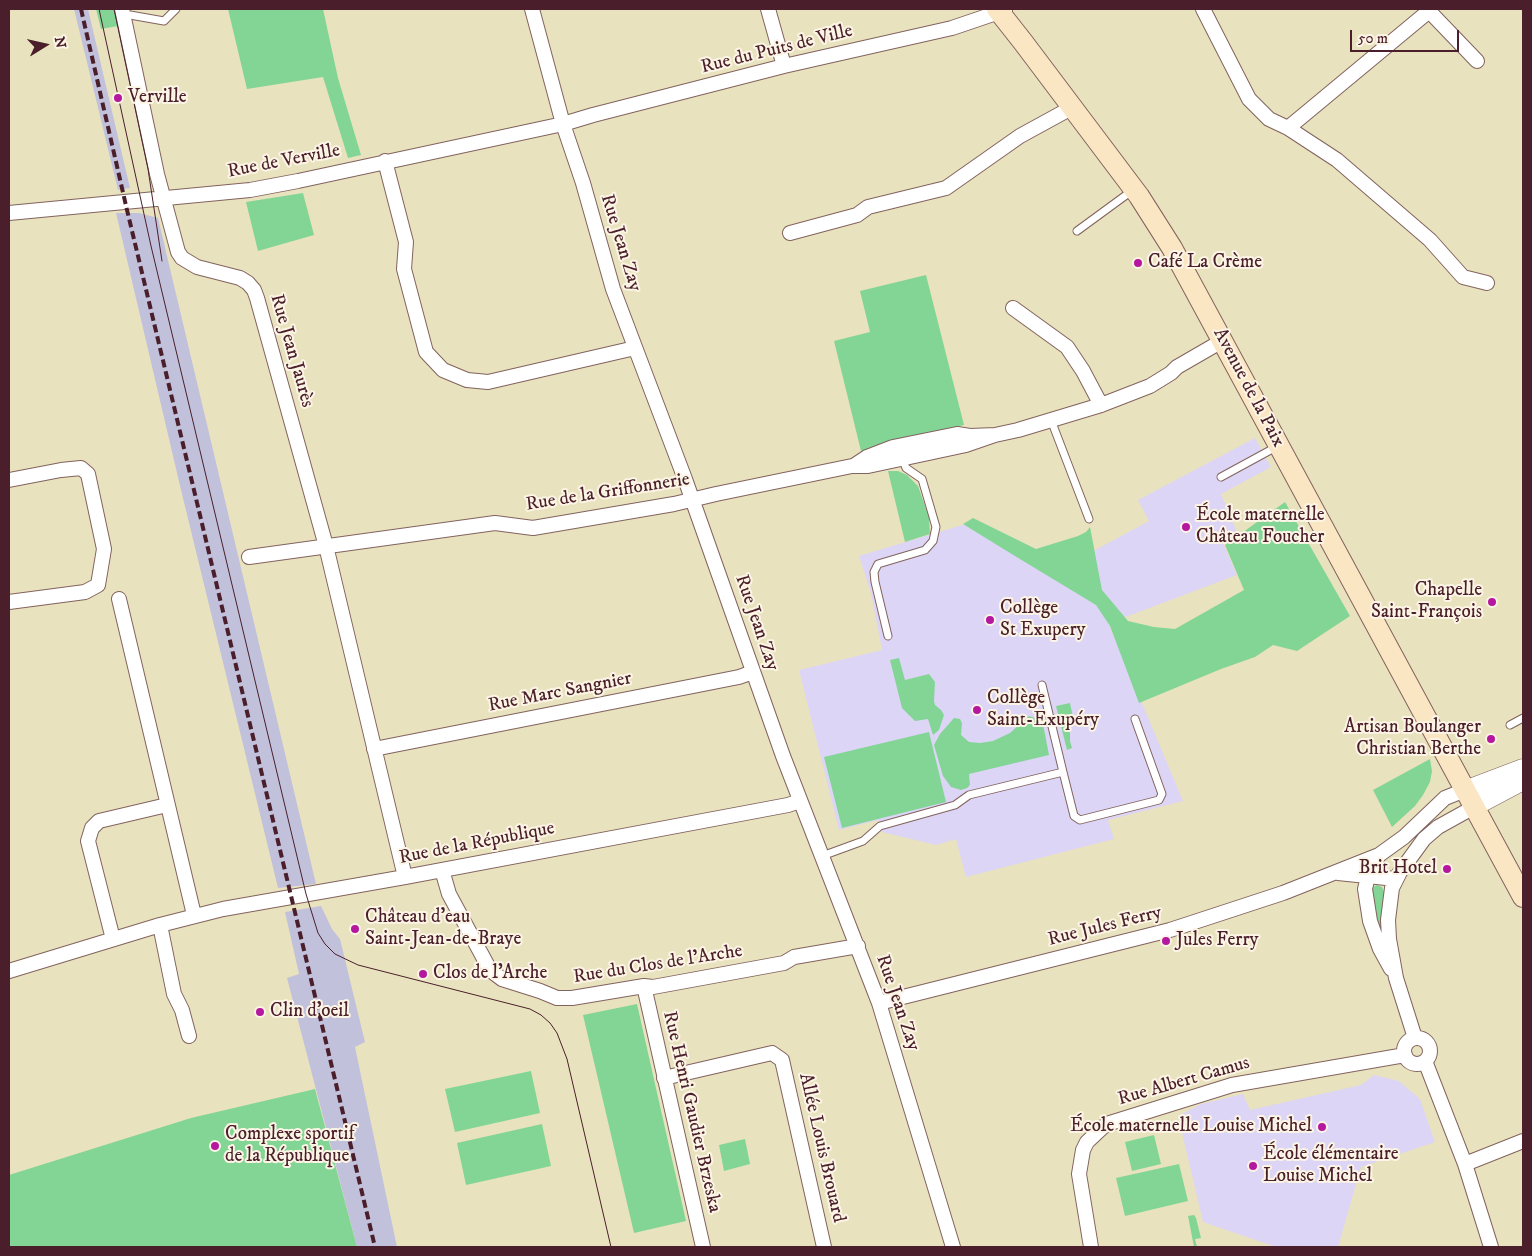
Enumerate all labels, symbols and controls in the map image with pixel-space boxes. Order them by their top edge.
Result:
north arrow [20,20,70,70]
street label: Rue du Puits de Ville [699,20,855,80]
scale bar [1352,20,1461,52]
text: 50 m [1358,29,1388,48]
text: N [50,35,70,50]
place label: Verville [128,87,187,109]
marker: Verville [112,92,124,104]
street label: Rue de Verville [226,140,342,184]
street label: Rue Jean Zay [594,192,646,294]
place label: Café La Crème [1148,252,1262,274]
marker: Café La Crème [1132,257,1144,269]
street label: Rue Jean Jaurès [264,292,318,410]
street label: Avenue de la Paix [1207,325,1289,451]
street label: Rue de la Griffonnerie [524,469,692,517]
place label: École maternelle Château Foucher [1196,505,1325,549]
marker: École maternelle Château Foucher [1180,521,1192,533]
street label: Rue Jean Zay [729,572,783,674]
place label: Chapelle Saint-François [1371,580,1482,624]
marker: Chapelle Saint-François [1486,596,1498,608]
place label: Collège St Exupery [1000,598,1086,642]
marker: Collège St Exupery [984,614,996,626]
street label: Rue Marc Sangnier [486,668,634,718]
place label: Collège Saint-Exupéry [987,688,1099,732]
marker: Collège Saint-Exupéry [971,704,983,716]
place label: Artisan Boulanger Christian Berthe [1344,717,1481,761]
marker: Artisan Boulanger Christian Berthe [1485,733,1497,745]
street label: Rue de la République [397,818,557,870]
place label: Brit Hotel [1358,858,1437,880]
marker: Brit Hotel [1441,863,1453,875]
street label: Rue Jules Ferry [1046,902,1164,952]
place label: Château d'eau Saint-Jean-de-Braye [365,907,521,951]
marker: Château d'eau Saint-Jean-de-Braye [349,923,361,935]
place label: Jules Ferry [1176,930,1259,952]
marker: Jules Ferry [1160,935,1172,947]
street label: Rue du Clos de l'Arche [572,940,744,990]
street label: Rue Jean Zay [870,952,924,1054]
place label: Clos de l'Arche [433,963,547,985]
marker: Clos de l'Arche [417,968,429,980]
place label: Clin d'oeil [270,1001,349,1023]
marker: Clin d'oeil [254,1006,266,1018]
street label: Rue Henri Gaudier Brzeska [657,1009,725,1215]
street label: Rue Albert Camus [1116,1052,1252,1112]
street label: Allée Louis Brouard [793,1071,849,1225]
place label: École maternelle Louise Michel [1070,1116,1312,1138]
marker: École maternelle Louise Michel [1316,1121,1328,1133]
place label: Complexe sportif de la République [225,1124,354,1168]
marker: Complexe sportif de la République [209,1140,221,1152]
place label: École élémentaire Louise Michel [1263,1144,1399,1188]
marker: École élémentaire Louise Michel [1247,1160,1259,1172]

